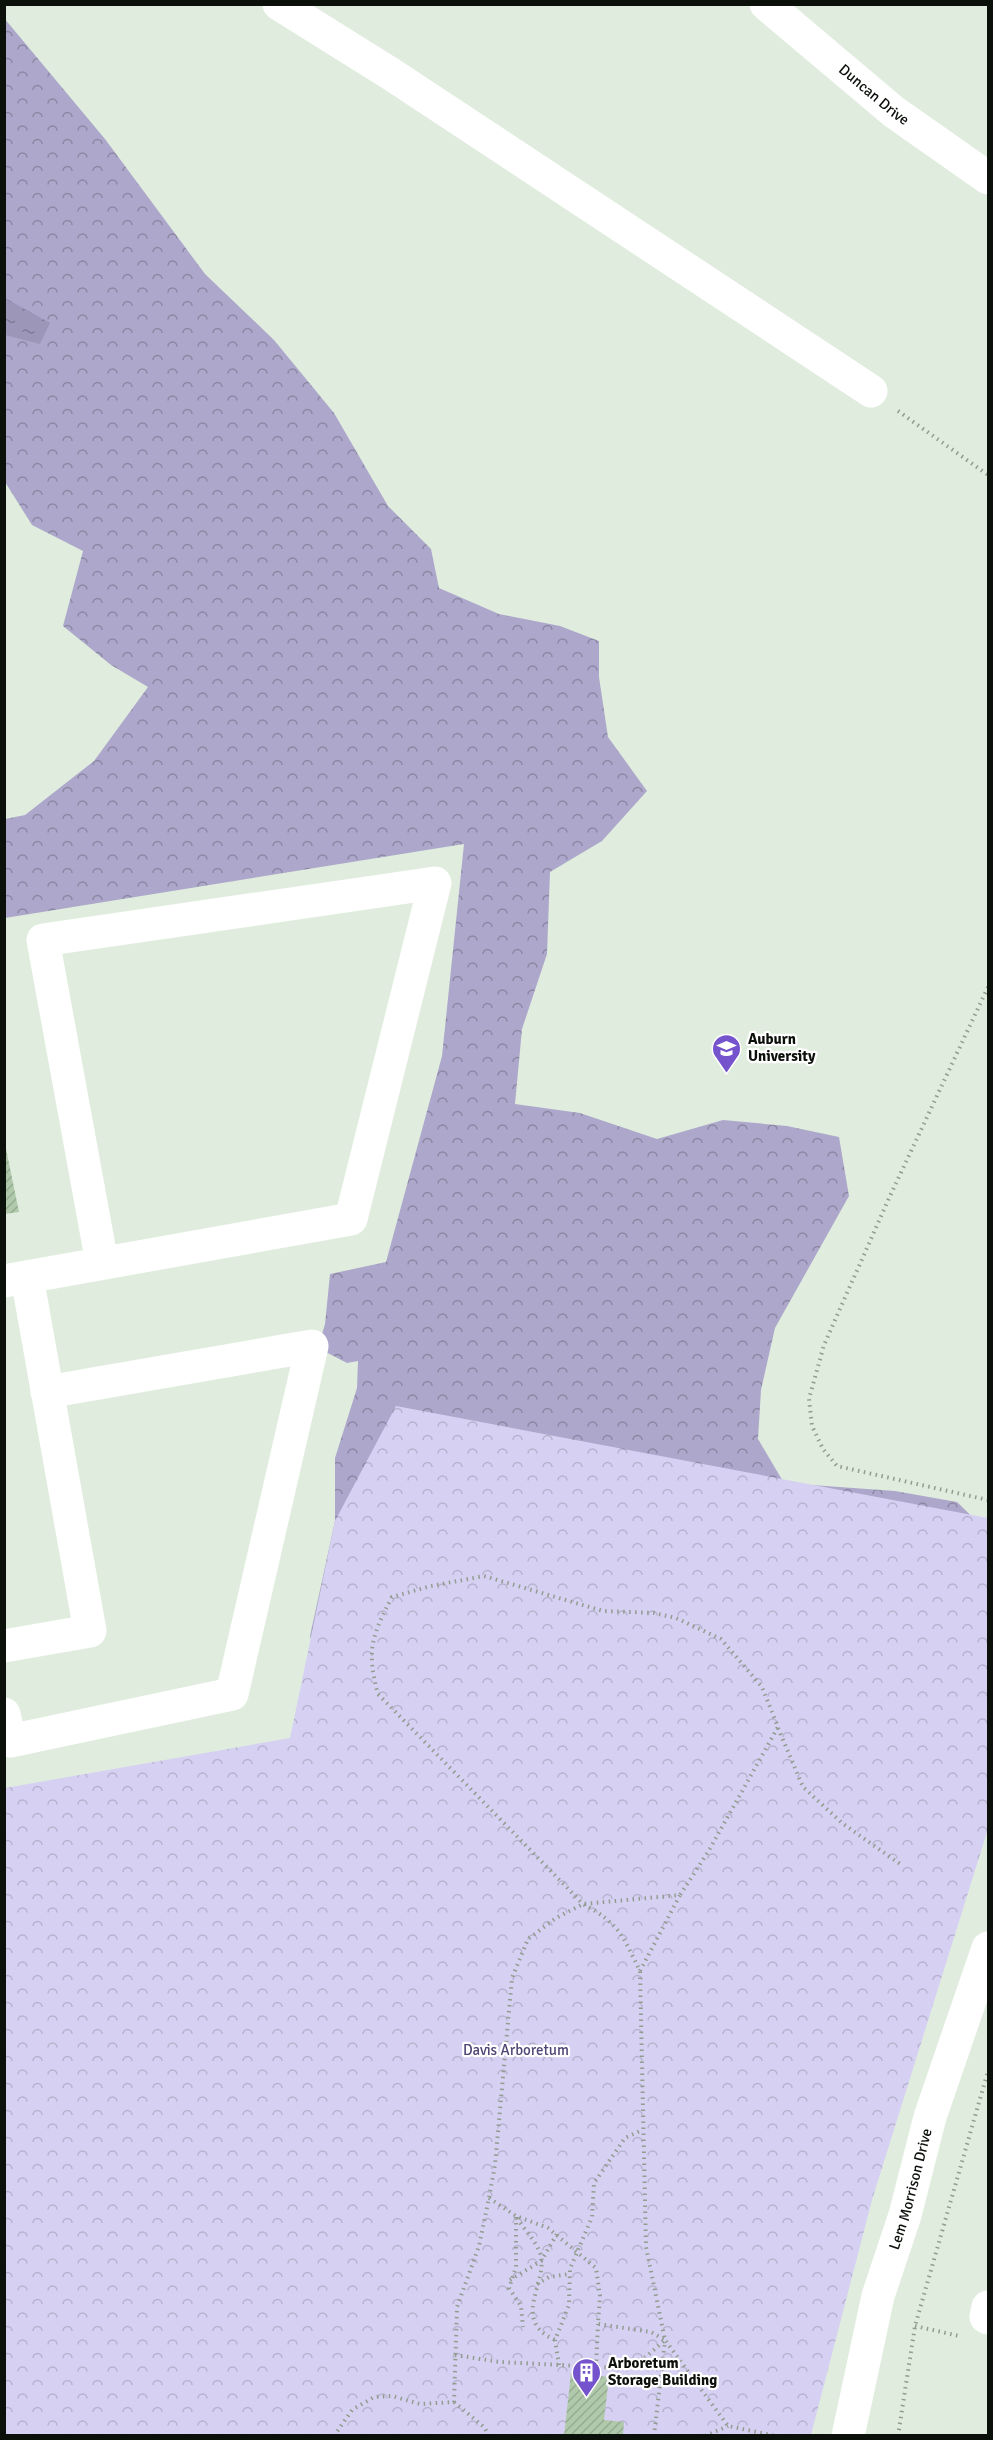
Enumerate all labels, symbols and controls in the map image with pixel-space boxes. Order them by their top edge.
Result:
street label: Duncan Drive [835,60,913,129]
place label: Auburn University [748,1030,816,1065]
school or university icon: Auburn University [711,1032,743,1074]
park label: Davis Arboretum [463,2041,569,2059]
street label: Lem Morrison Drive [885,2127,936,2252]
place label: Arboretum Storage Building [608,2354,717,2389]
building icon: Arboretum Storage Building [571,2356,603,2398]

